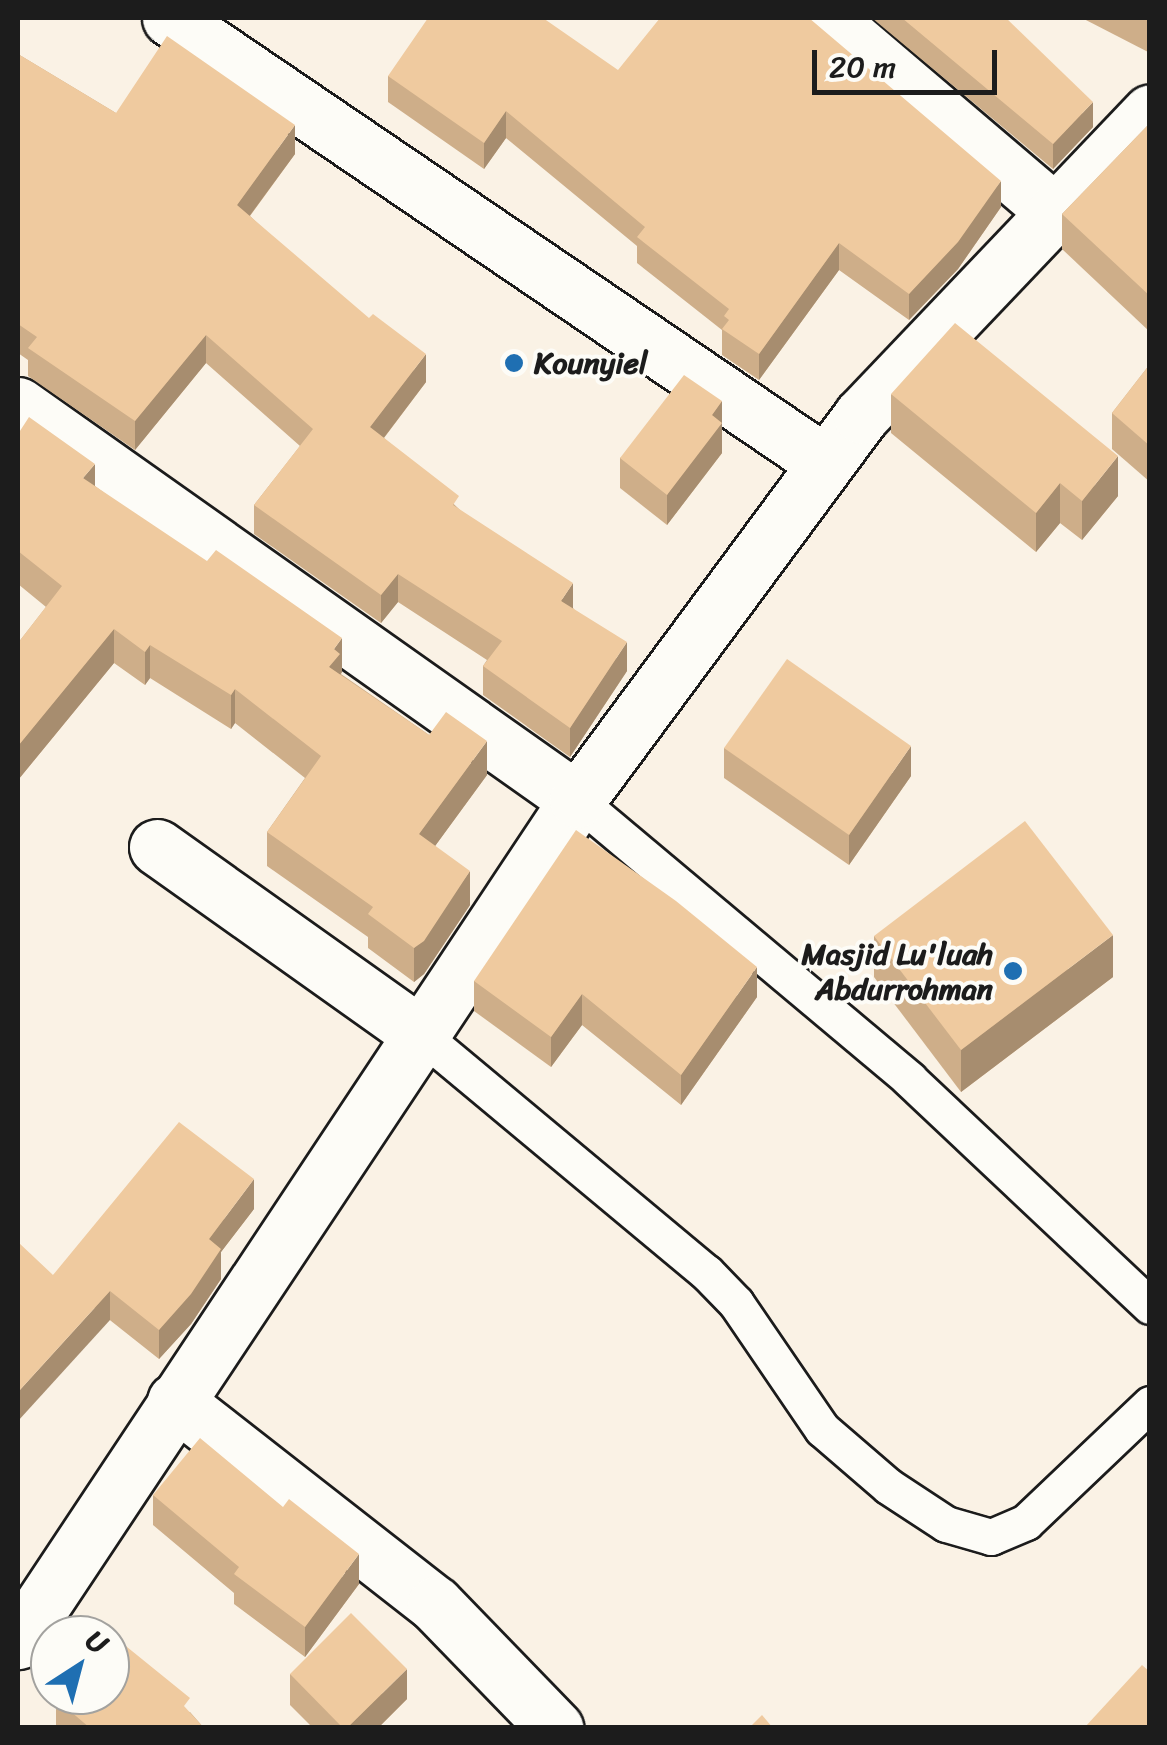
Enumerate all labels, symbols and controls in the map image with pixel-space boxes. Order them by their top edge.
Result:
scale bar [817,30,1002,92]
text: 20 m [829,40,896,94]
place label: Kounyiel [534,345,648,381]
marker: Kounyiel [503,352,525,374]
place label: Masjid Lu'luah Abdurrohman [801,936,993,1006]
marker: Masjid Lu'luah Abdurrohman [1002,960,1024,982]
north arrow [30,1615,130,1715]
text: U [75,1617,119,1667]

